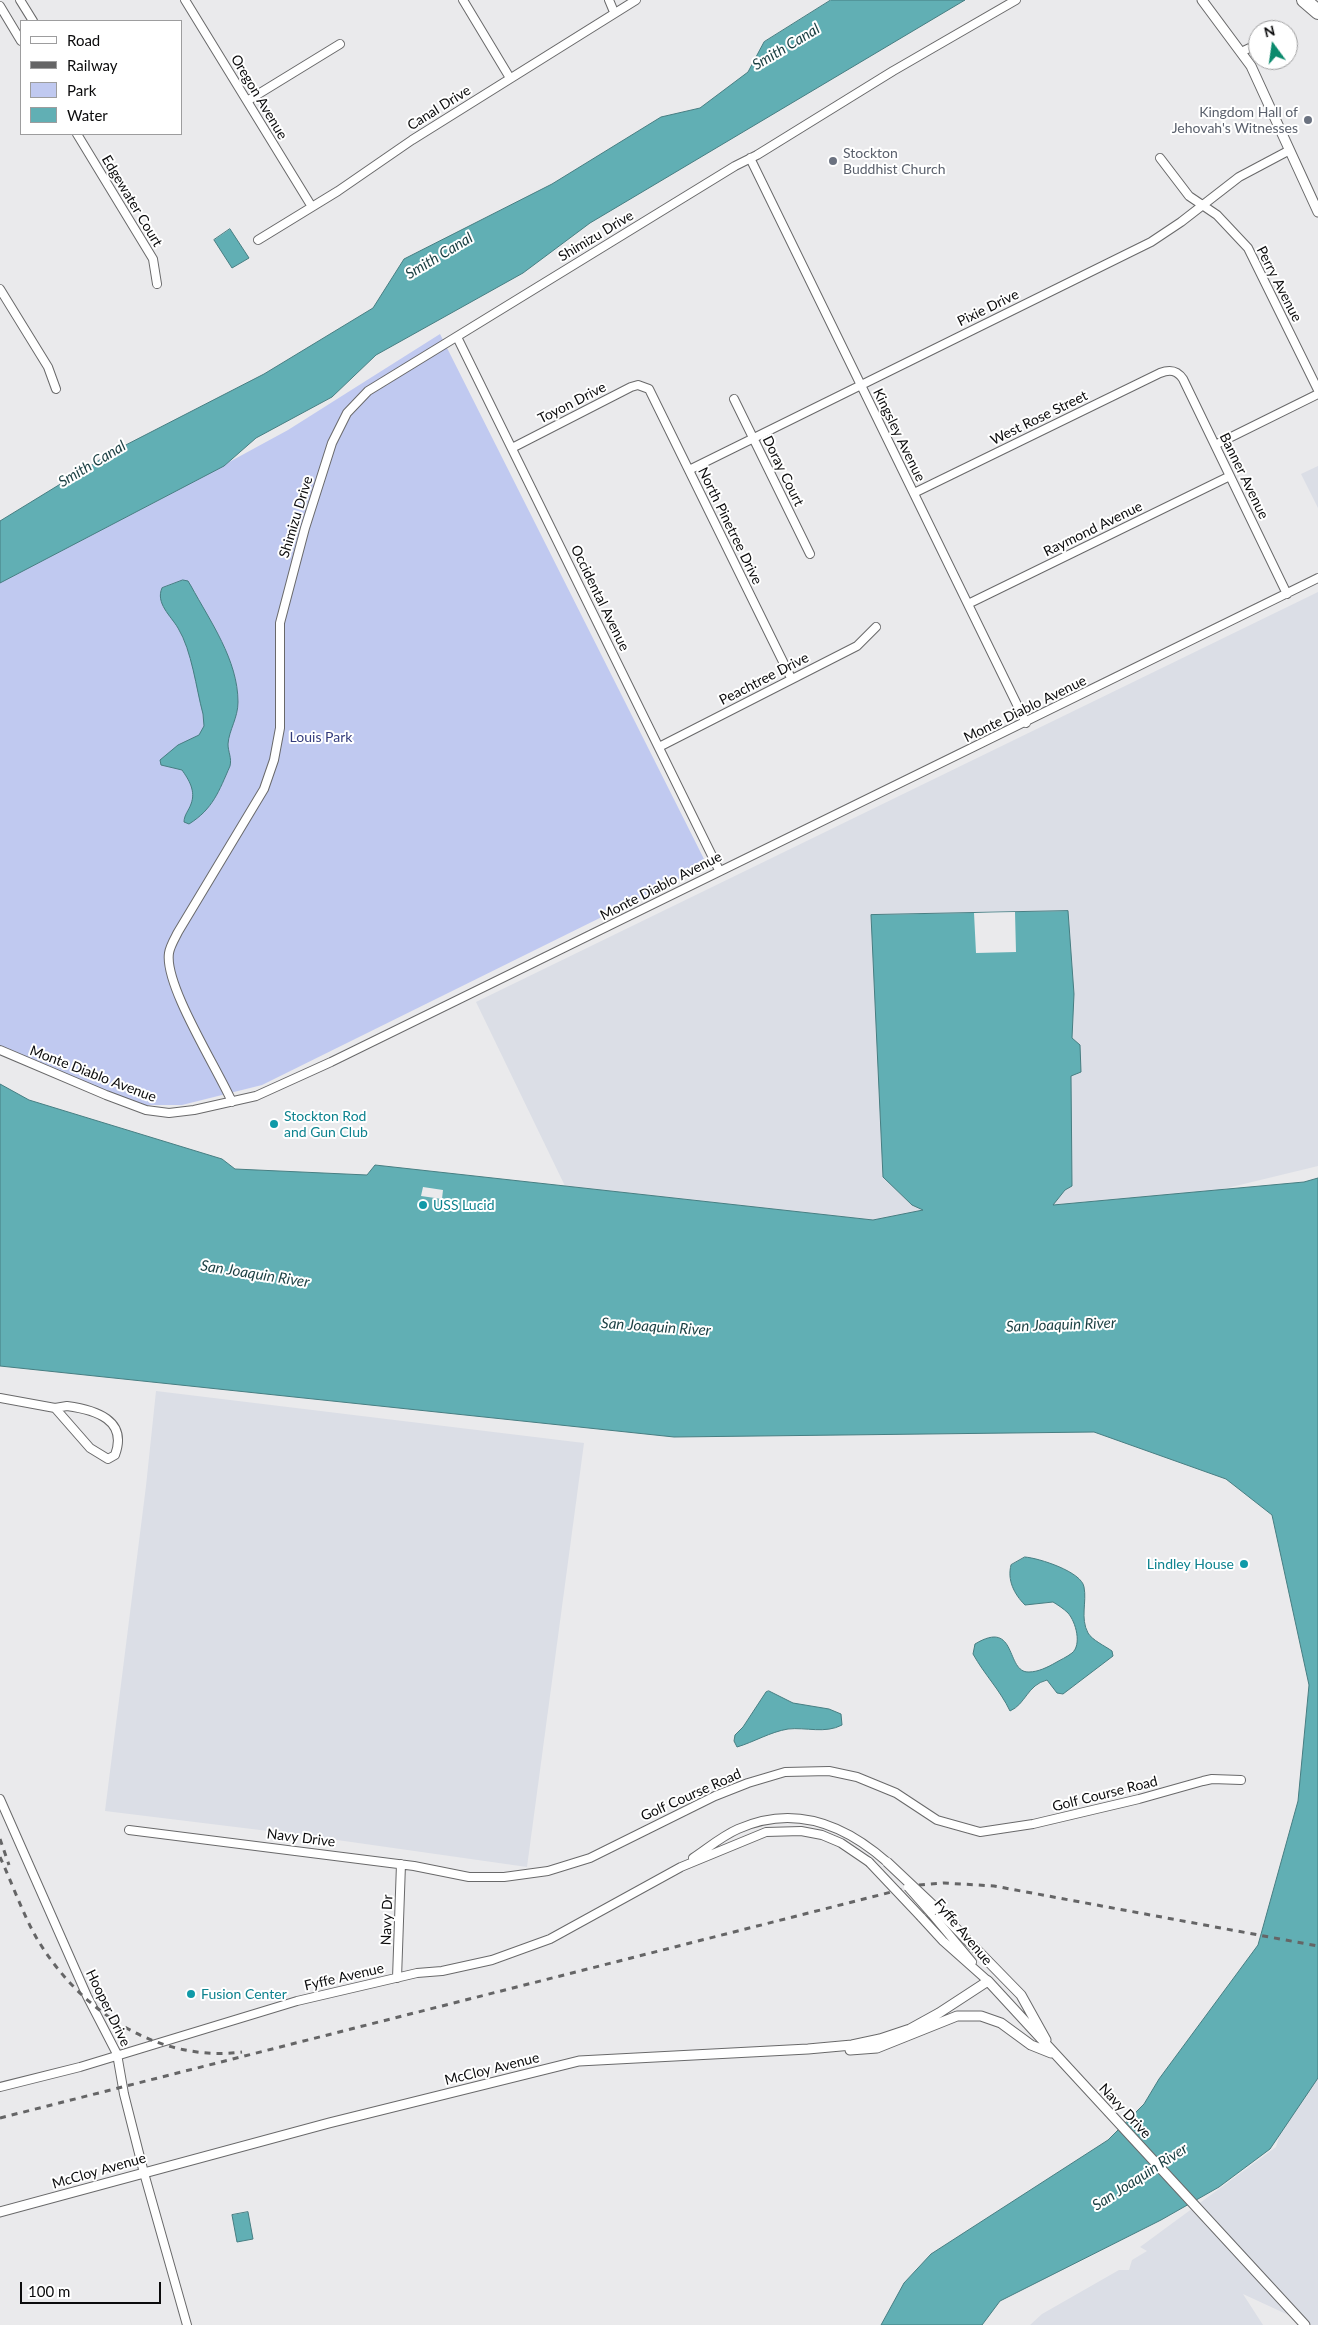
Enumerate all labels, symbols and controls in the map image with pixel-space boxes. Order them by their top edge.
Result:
legend [20,20,182,135]
water label: Smith Canal [749,20,823,74]
north arrow [1248,20,1298,70]
text: N [1262,21,1277,40]
text: Road [67,31,100,49]
street label: Oregon Avenue [227,51,291,143]
text: Railway [67,56,118,74]
text: Park [67,81,96,99]
street label: Canal Drive [404,82,474,134]
place label: Kingdom Hall of Jehovah's Witnesses [1172,104,1298,136]
text: Water [67,106,108,124]
marker: Kingdom Hall of Jehovah's Witnesses [1302,114,1314,126]
place label: Stockton Buddhist Church [843,145,946,178]
street label: Edgewater Court [98,152,166,250]
marker: Stockton Buddhist Church [827,155,839,167]
street label: Shimizu Drive [555,207,637,265]
water label: Smith Canal [402,229,476,283]
street label: Perry Avenue [1253,243,1305,325]
street label: Pixie Drive [954,286,1022,330]
street label: Toyon Drive [535,379,609,427]
street label: Kingsley Avenue [869,386,929,484]
street label: West Rose Street [988,387,1090,449]
street label: Banner Avenue [1216,430,1272,522]
street label: Doray Court [759,433,807,509]
water label: Smith Canal [55,437,129,491]
street label: North Pinetree Drive [694,465,766,587]
street label: Shimizu Drive [276,474,316,560]
street label: Raymond Avenue [1041,498,1145,560]
street label: Occidental Avenue [567,542,633,654]
street label: Peachtree Drive [716,649,812,709]
street label: Monte Diablo Avenue [961,672,1089,746]
park label: Louis Park [290,729,352,745]
street label: Monte Diablo Avenue [597,848,725,924]
street label: Monte Diablo Avenue [27,1042,159,1106]
place label: Stockton Rod and Gun Club [284,1108,368,1140]
marker: Stockton Rod and Gun Club [268,1118,280,1130]
place label: USS Lucid [433,1197,495,1213]
marker: USS Lucid [417,1199,429,1211]
water label: San Joaquin River [199,1257,311,1291]
water label: San Joaquin River [601,1314,711,1340]
water label: San Joaquin River [1006,1314,1116,1336]
place label: Lindley House [1147,1556,1234,1572]
marker: Lindley House [1238,1558,1250,1570]
street label: Golf Course Road [638,1765,744,1825]
street label: Golf Course Road [1051,1773,1159,1815]
street label: Navy Drive [266,1825,336,1851]
street label: Navy Dr [378,1894,396,1946]
street label: Fyffe Avenue [930,1895,996,1969]
street label: Fyffe Avenue [302,1960,386,1994]
street label: Hooper Drive [82,1967,134,2049]
place label: Fusion Center [201,1986,287,2002]
marker: Fusion Center [185,1988,197,2000]
street label: McCloy Avenue [443,2049,541,2089]
street label: Navy Drive [1095,2080,1155,2142]
water label: San Joaquin River [1089,2140,1191,2214]
street label: McCloy Avenue [50,2150,148,2192]
scale bar [22,2272,164,2304]
text: 100 m [28,2282,70,2300]

